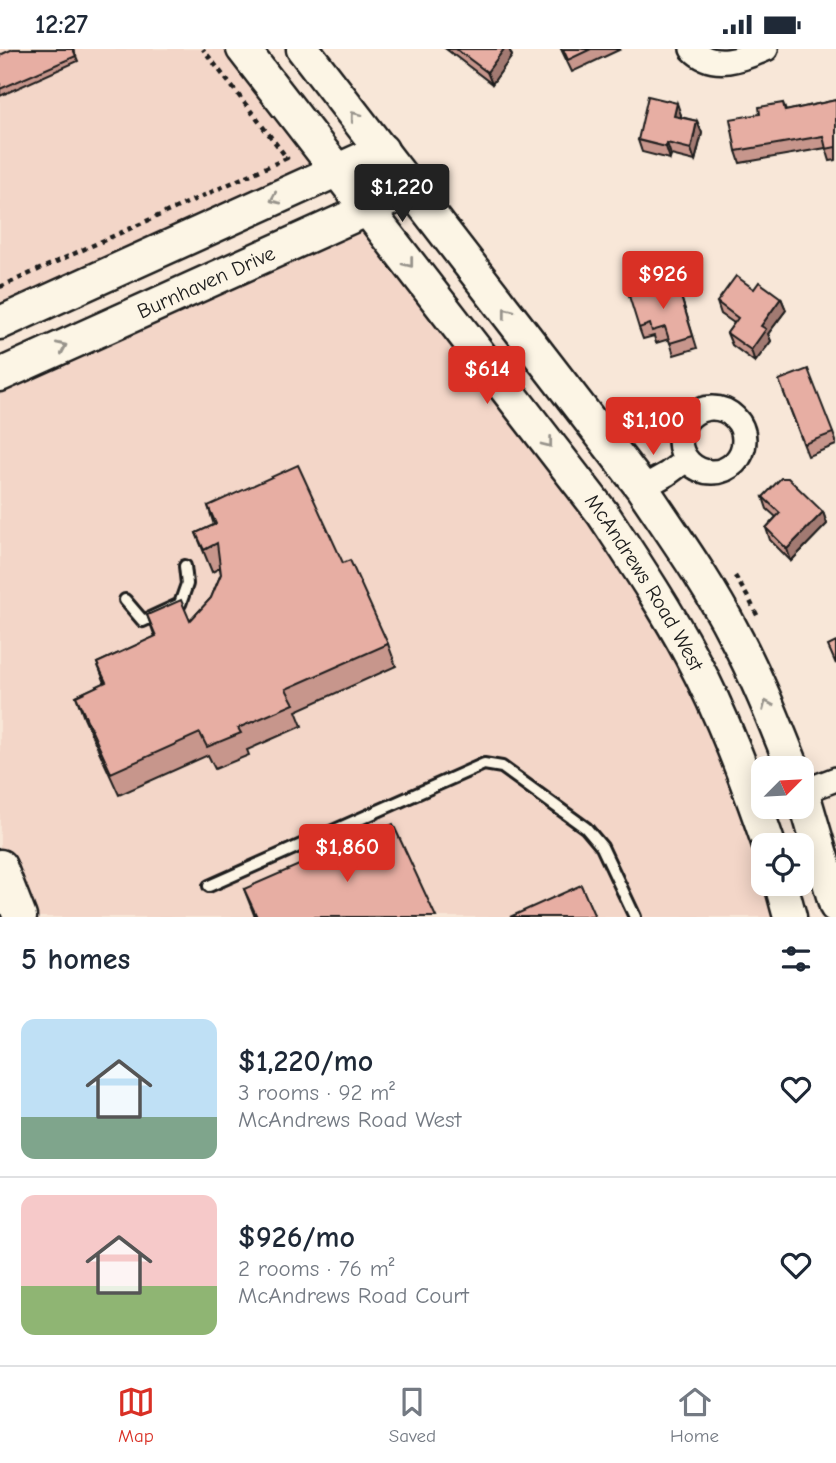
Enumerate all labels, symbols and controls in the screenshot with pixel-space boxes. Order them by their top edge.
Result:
text: 12:27 [35,10,88,40]
one-way arrow [351,112,364,124]
pin: $1,220 [345,165,459,224]
text: $1,220 [370,173,434,200]
one-way arrow [270,191,282,205]
street label: Burnhaven Drive [133,241,279,324]
pin: $926 [622,251,704,311]
one-way arrow [401,255,414,268]
text: $926 [638,260,688,287]
one-way arrow [503,307,516,320]
one-way arrow [55,341,68,355]
pin: $614 [446,347,528,406]
text: $614 [464,355,510,382]
pin: $1,100 [596,397,710,457]
text: $1,100 [622,406,684,433]
one-way arrow [540,436,553,448]
street label: McAndrews Road West [580,489,709,675]
one-way arrow [761,700,775,712]
north arrow [751,756,814,819]
map controls [751,756,814,896]
pin: $1,860 [290,825,404,884]
text: $1,860 [315,833,379,860]
button: locate [751,833,814,896]
icon: filters [777,940,815,978]
text: 5 homes [21,942,130,977]
text: $1,220/mo [238,1044,373,1079]
icon: home [77,1047,161,1131]
icon: heart [777,1070,815,1108]
text: 3 rooms · 92 m² [238,1079,395,1106]
text: McAndrews Road West [238,1106,461,1133]
text: $926/mo [238,1220,355,1255]
icon: home [77,1223,161,1307]
icon: heart [777,1246,815,1284]
text: 2 rooms · 76 m² [238,1255,394,1282]
text: McAndrews Road Court [238,1282,469,1309]
tab: Map [117,1383,155,1447]
tab: Saved [389,1383,436,1447]
tab: Home [670,1383,719,1447]

